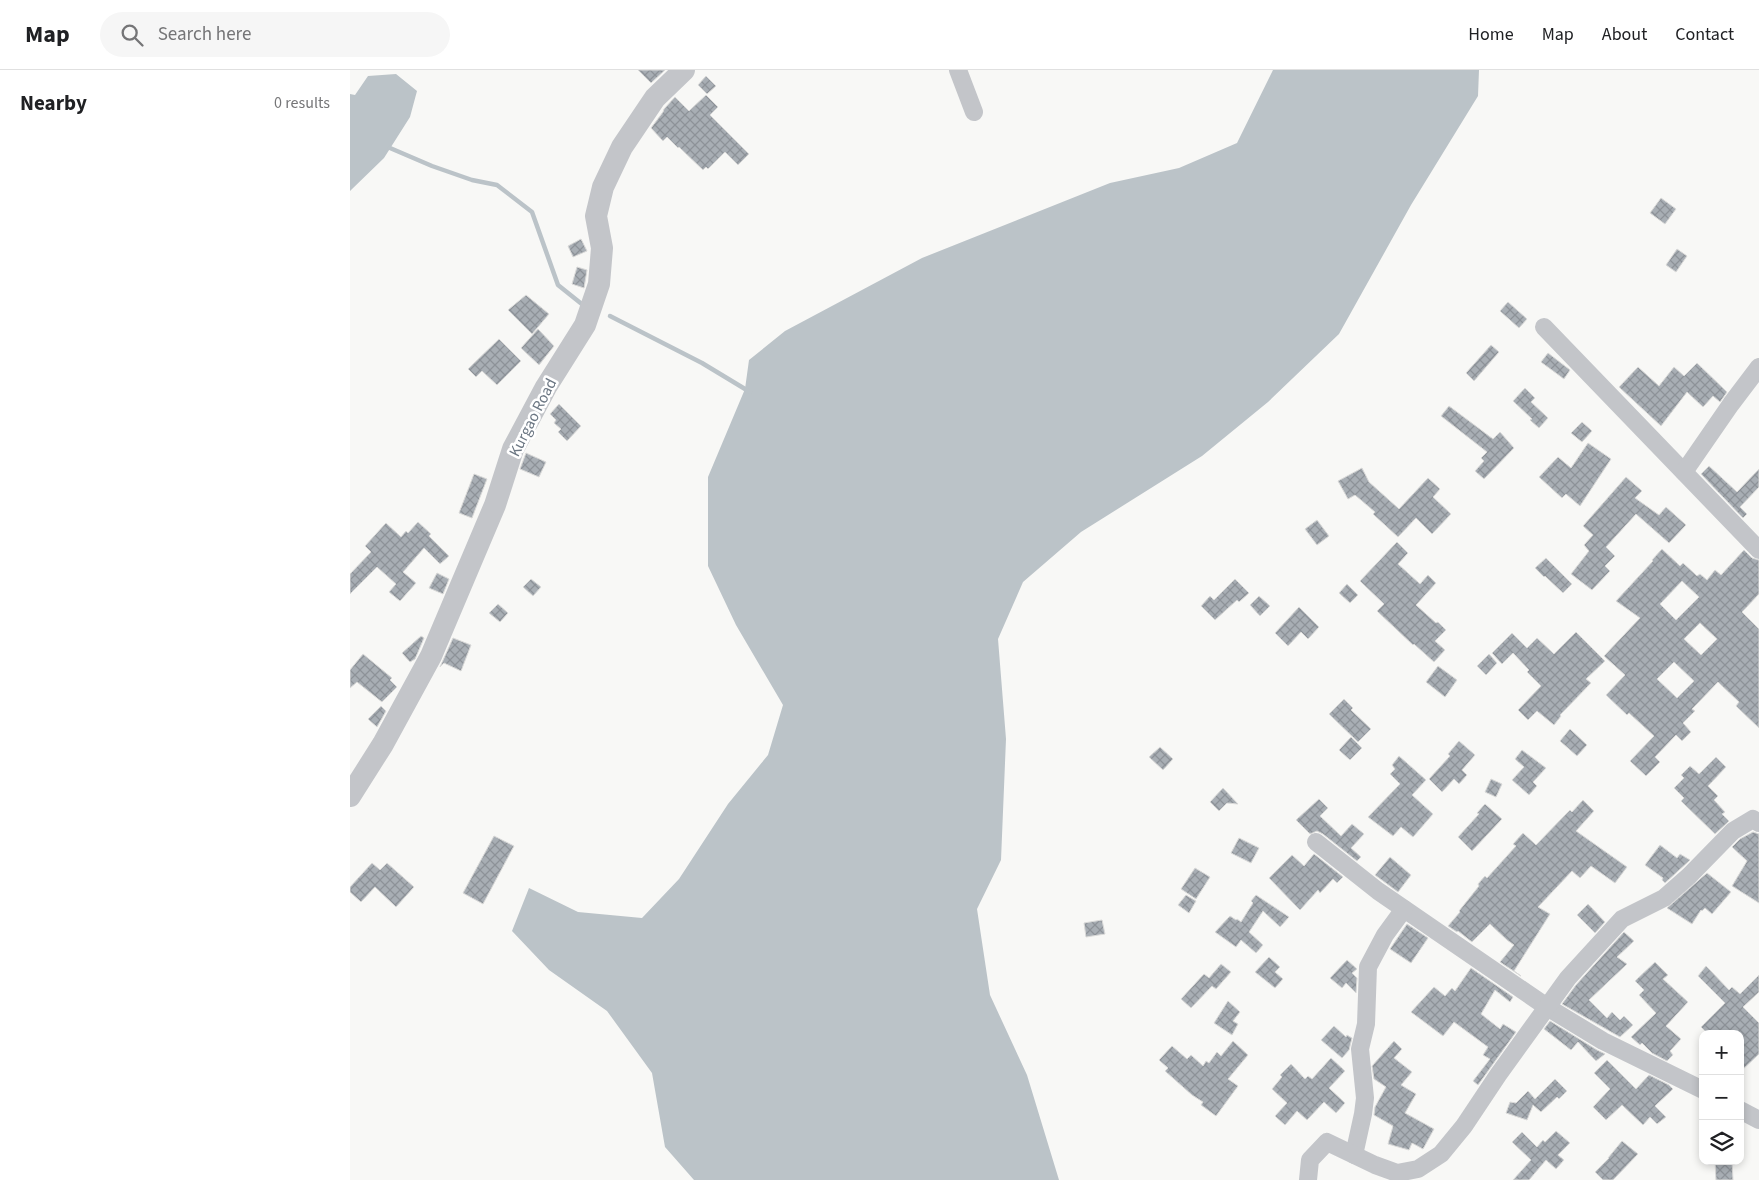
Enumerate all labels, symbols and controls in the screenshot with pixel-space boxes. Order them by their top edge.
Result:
search box [100,12,450,57]
text: Map [25,17,70,52]
icon: search [118,21,146,49]
text: Search here [158,21,251,48]
text: Home [1468,22,1514,47]
text: Map [1542,22,1574,47]
text: About [1602,22,1647,47]
text: Contact [1675,22,1734,47]
text: Nearby [20,88,87,118]
text: 0 results [274,92,330,114]
street label: Kurgao Road [504,374,562,460]
map controls [1699,1030,1744,1165]
button: + [1699,1030,1744,1075]
button: − [1699,1075,1744,1120]
button: layers [1699,1120,1744,1165]

